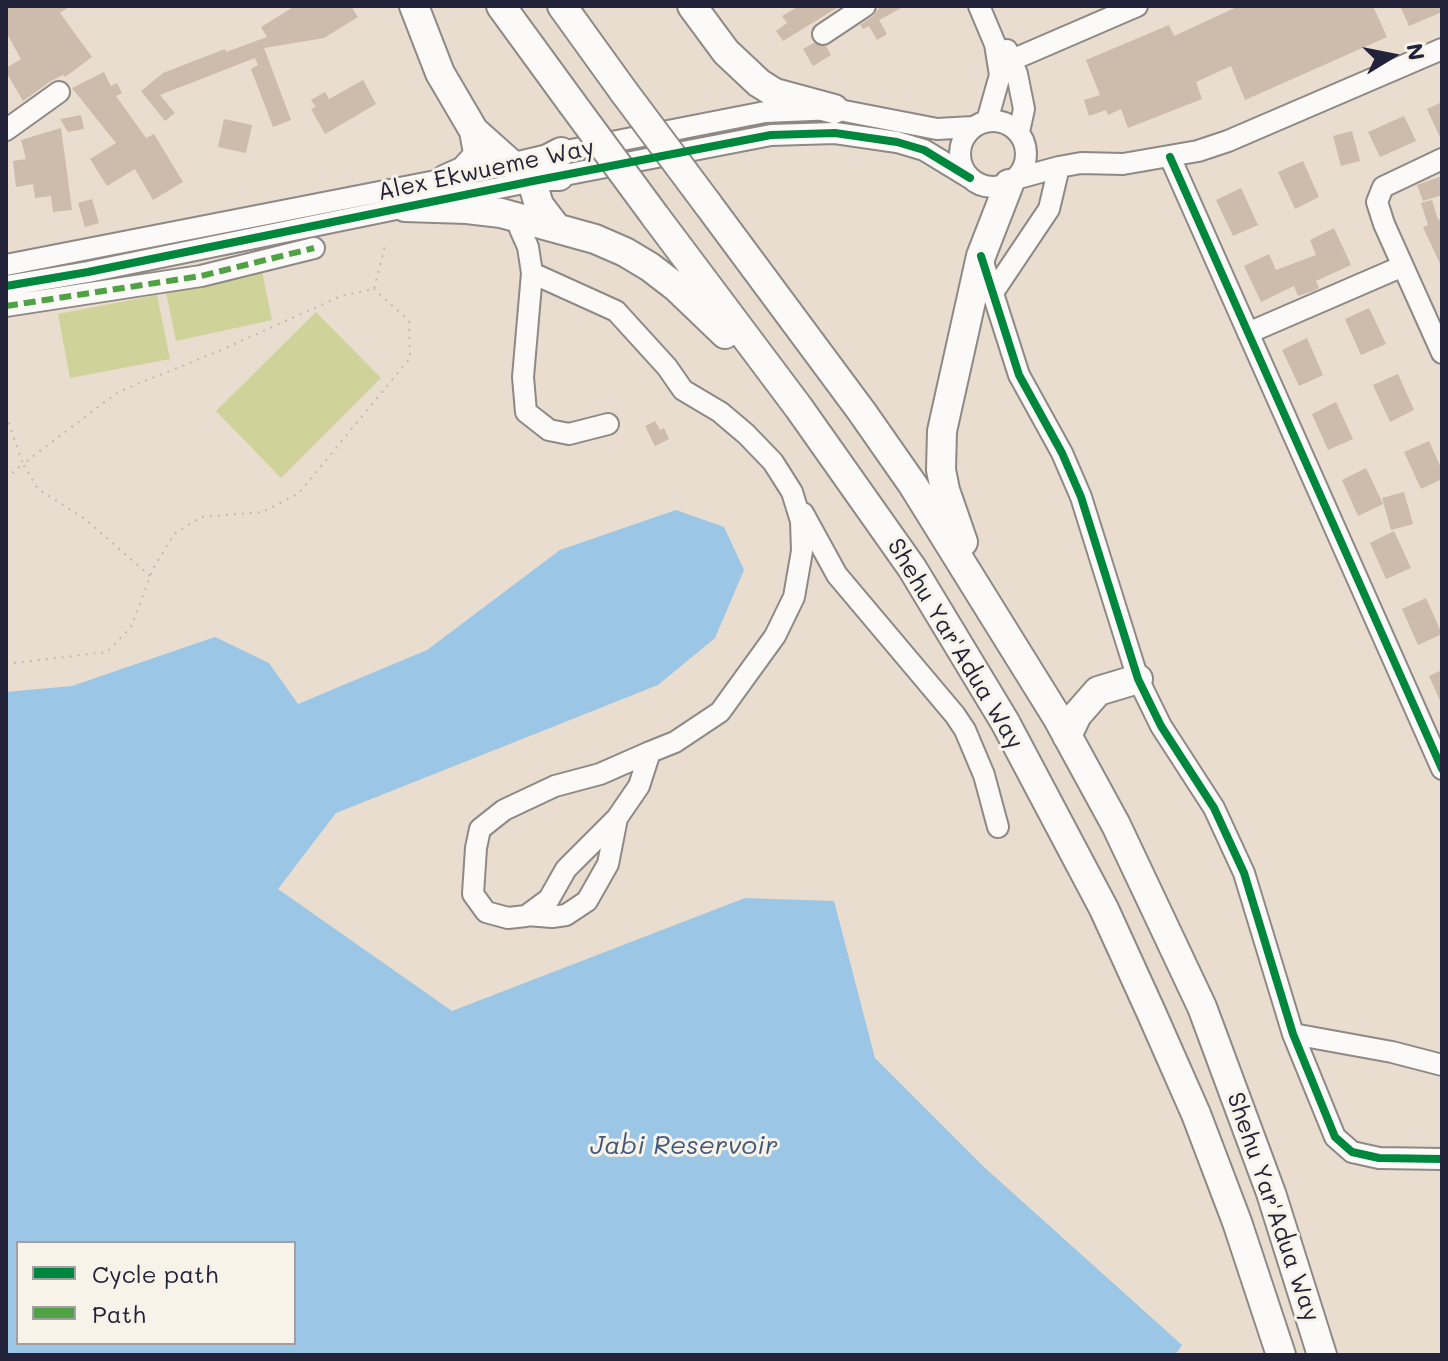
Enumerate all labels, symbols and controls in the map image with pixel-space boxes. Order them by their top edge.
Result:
north arrow [1352,16,1432,96]
text: N [1400,41,1432,62]
street label: Alex Ekwueme Way [375,133,597,207]
street label: Shehu Yar'Adua Way [881,534,1029,754]
street label: Shehu Yar'Adua Way [1220,1089,1326,1325]
water label: Jabi Reservoir [590,1130,778,1162]
legend [16,1241,296,1345]
text: Cycle path [92,1258,218,1289]
text: Path [92,1298,146,1329]

